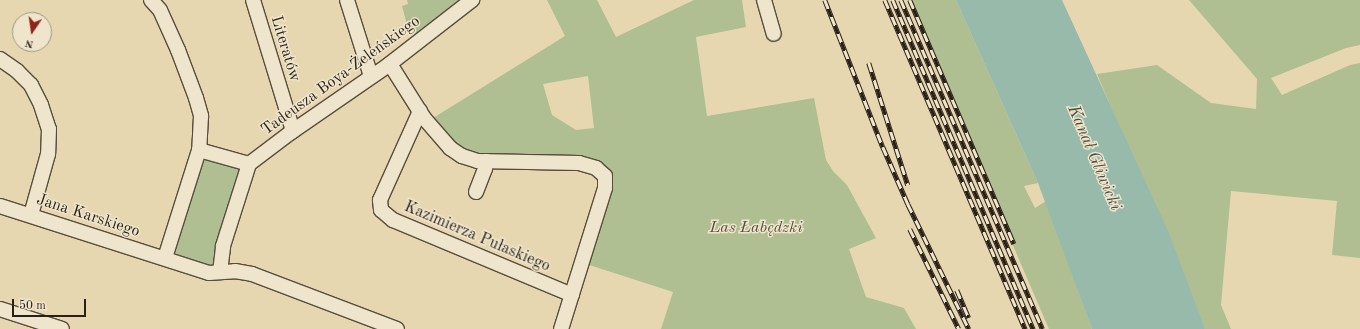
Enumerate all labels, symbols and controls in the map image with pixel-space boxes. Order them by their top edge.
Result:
north arrow [12,12,52,52]
street label: Tadeusza Boya-Żeleńskiego [258,12,424,140]
street label: Literatów [266,14,304,84]
text: N [24,37,35,50]
water label: Kanał Gliwicki [1063,102,1125,214]
street label: Jana Karskiego [34,190,142,242]
street label: Kazimierza Pułaskiego [401,197,553,277]
park label: Las Łabędzki [709,218,803,238]
scale bar [14,291,88,317]
text: 50 m [19,300,46,312]

